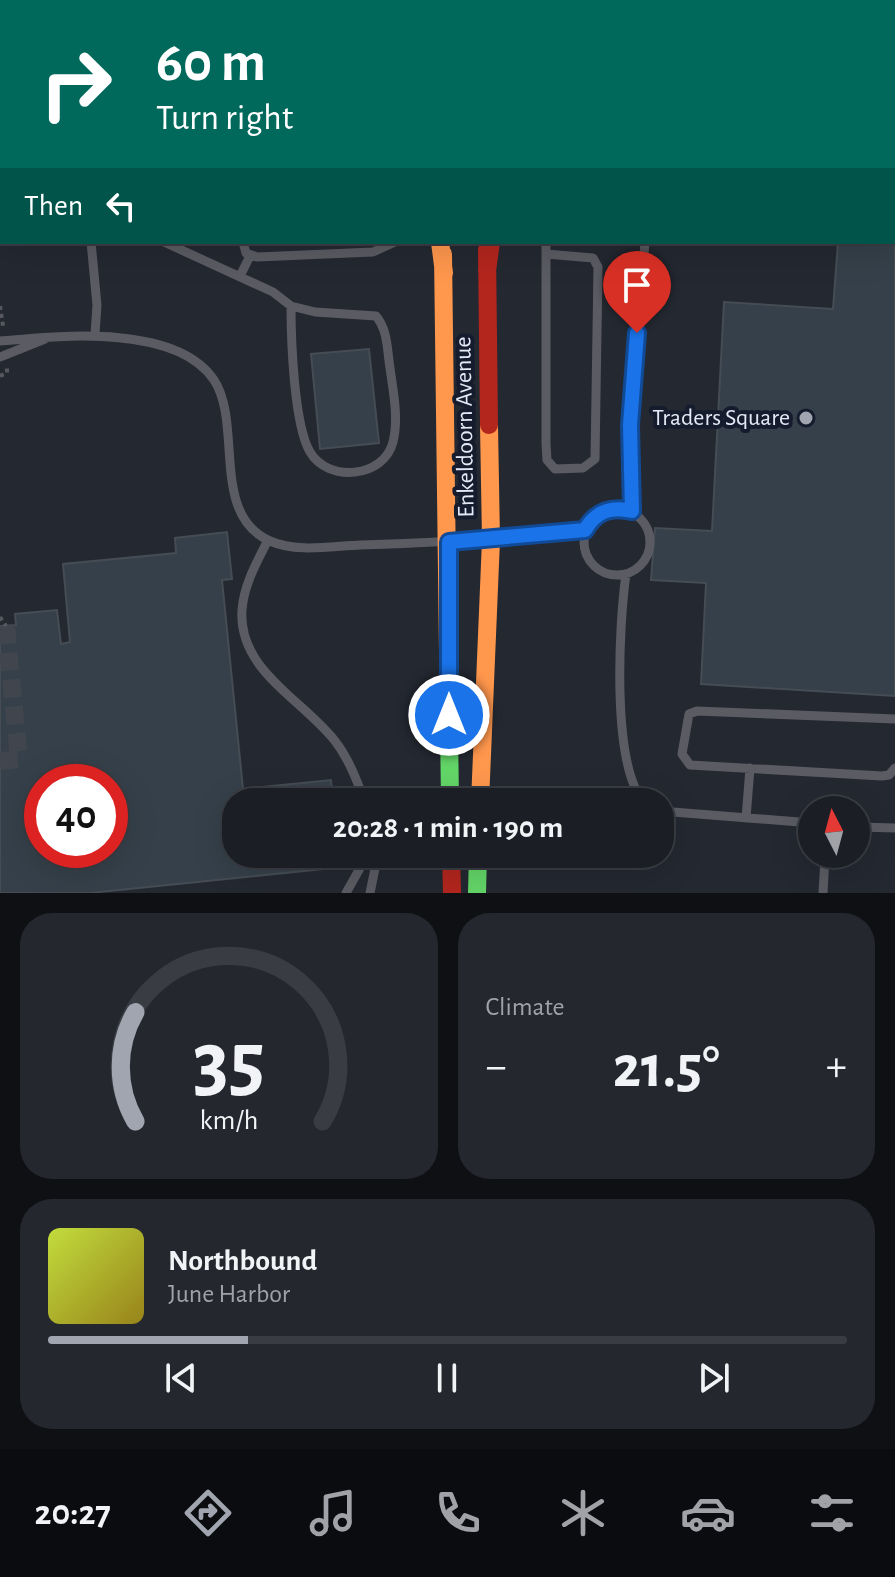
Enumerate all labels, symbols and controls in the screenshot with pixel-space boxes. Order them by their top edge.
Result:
icon: right [24,32,128,136]
text: 60 m [156,35,266,91]
text: Turn right [156,100,293,136]
icon: left [99,184,143,228]
text: Then [24,191,83,221]
pin [603,251,671,333]
icon: arrive [615,263,659,307]
street label: Enkeldoorn Avenue [451,336,479,518]
place label: Traders Square [652,406,790,430]
marker: Traders Square [797,409,815,427]
position arrow [407,673,491,757]
speed limit sign: 40 [24,764,128,868]
north arrow [798,796,870,868]
map controls [798,796,870,868]
text: 20:28 · 1 min · 190 m [333,813,563,843]
text: Climate [486,994,564,1020]
text: 35 [193,1021,265,1105]
text: 21.5° [613,1038,720,1098]
text: − [486,1045,507,1089]
text: + [826,1045,847,1089]
text: km/h [199,1106,258,1135]
text: Northbound [168,1246,317,1276]
text: June Harbor [168,1281,290,1307]
icon: previous [159,1356,203,1400]
icon: pause [425,1356,469,1400]
icon: next [692,1356,736,1400]
icon: directions [180,1485,236,1541]
icon: music [305,1485,361,1541]
icon: phone [430,1485,486,1541]
icon: climate [555,1485,611,1541]
icon: car [680,1485,736,1541]
icon: filters [804,1485,860,1541]
text: 20:27 [34,1495,111,1531]

